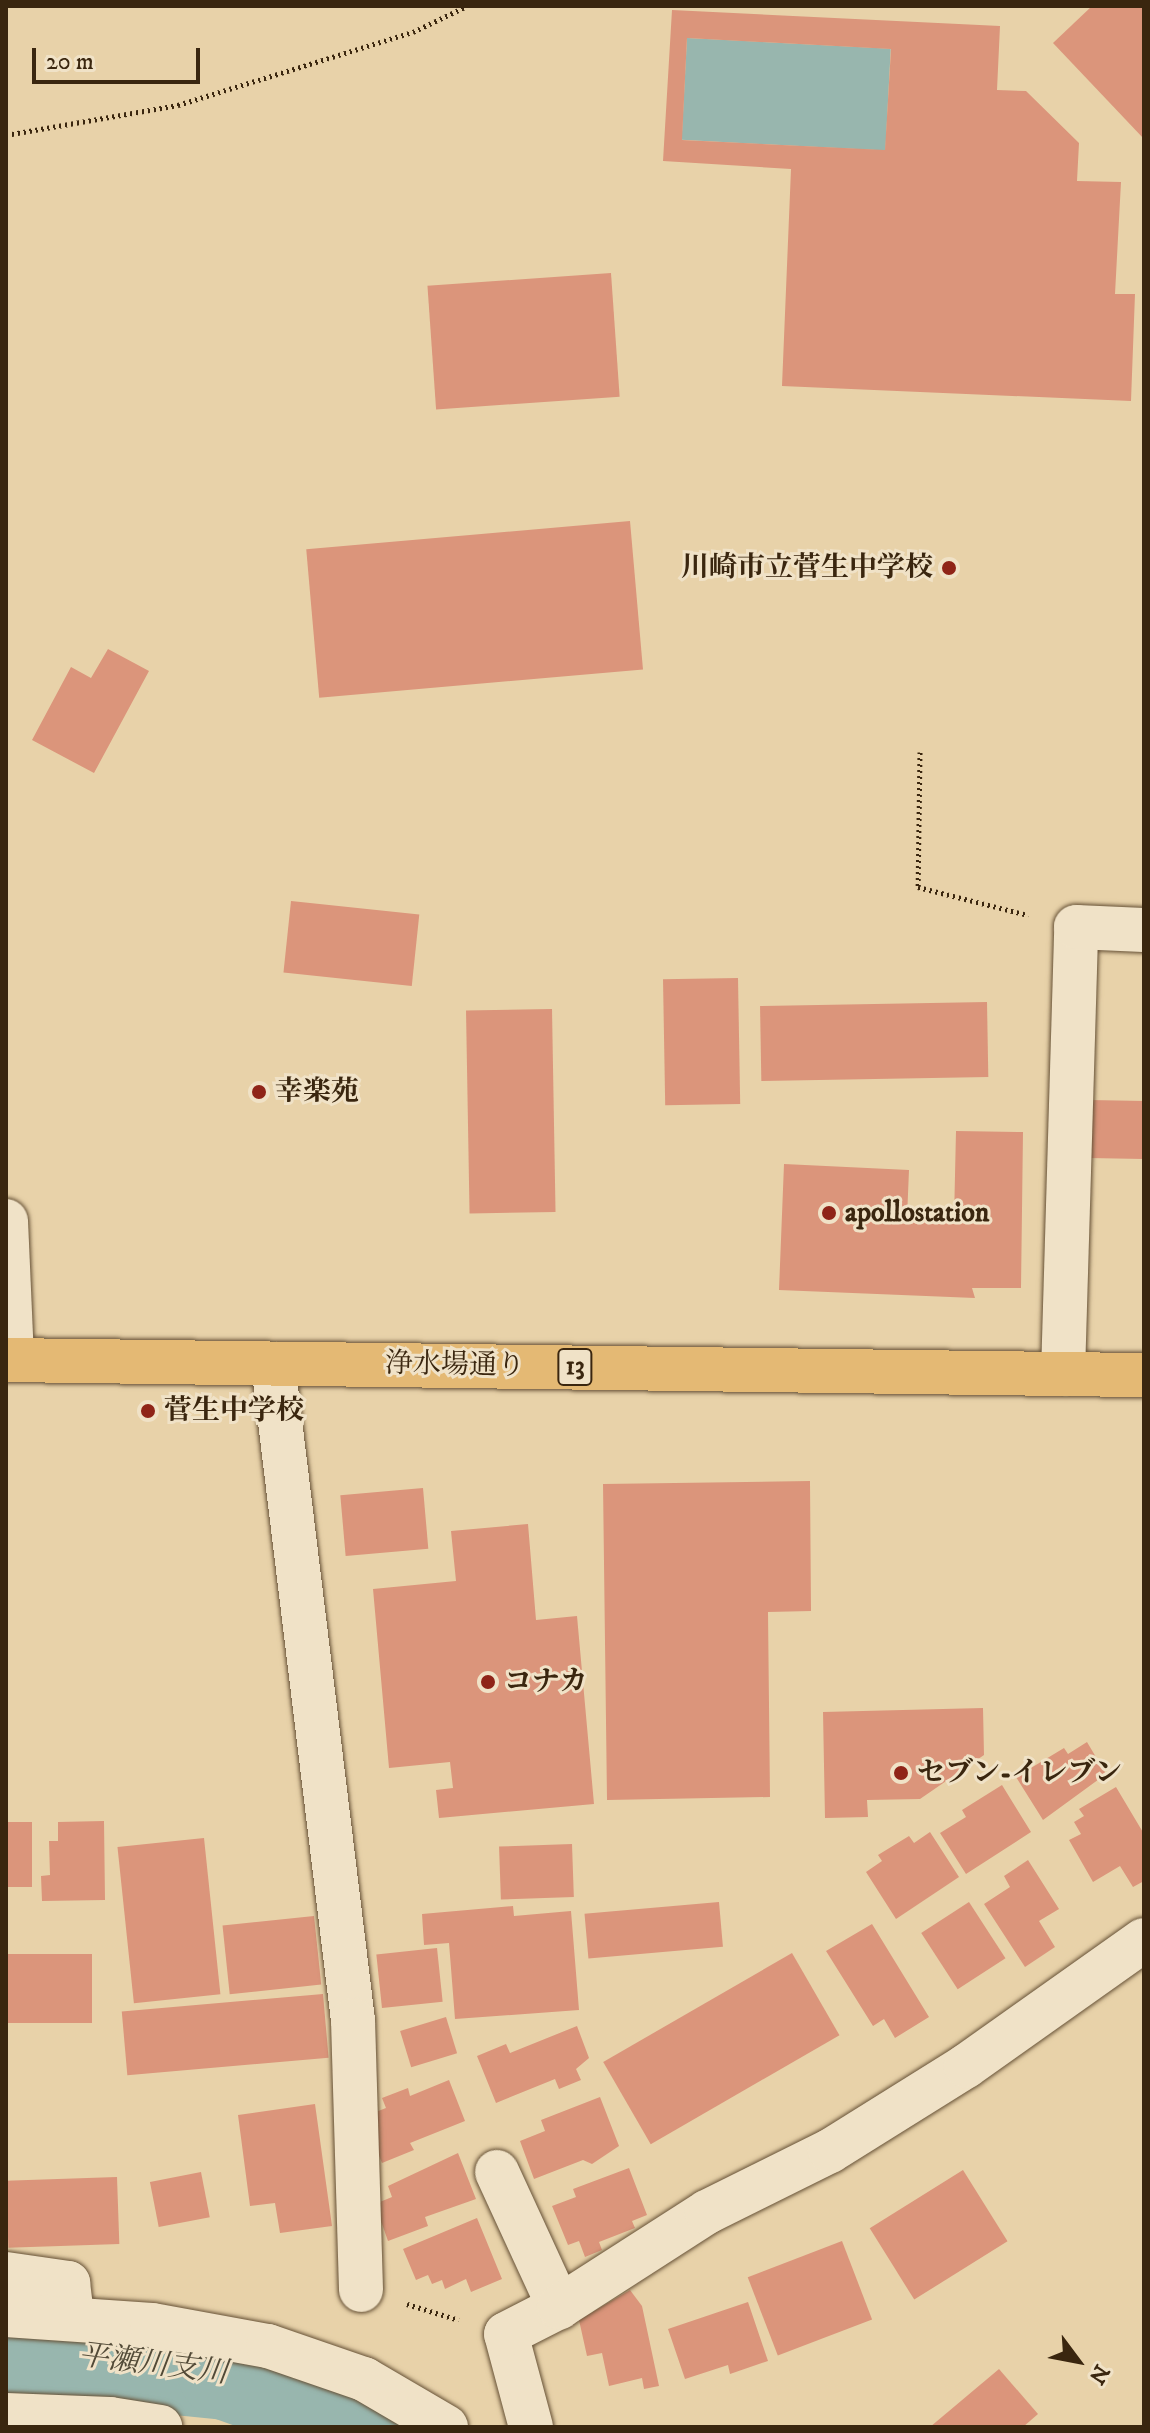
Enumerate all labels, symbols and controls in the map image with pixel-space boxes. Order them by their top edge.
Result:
scale bar [36,32,204,82]
text: 20 m [46,47,94,77]
place label: 川崎市立菅生中学校 [681,551,933,585]
marker: 川崎市立菅生中学校 [940,559,958,577]
place label: 幸楽苑 [275,1075,359,1109]
marker: 幸楽苑 [250,1083,268,1101]
place label: apollostation [845,1196,989,1230]
marker: apollostation [820,1204,838,1222]
road number: 13 [557,1345,593,1389]
street label: 浄水場通り [385,1347,525,1383]
place label: 菅生中学校 [164,1394,304,1428]
marker: 菅生中学校 [139,1402,157,1420]
place label: コナカ [504,1665,588,1699]
marker: コナカ [479,1673,497,1691]
place label: セブン-イレブン [917,1756,1124,1790]
marker: セブン-イレブン [892,1764,910,1782]
north arrow [1038,2321,1118,2401]
water label: 平瀬川支川 [76,2338,230,2392]
text: N [1083,2359,1115,2389]

